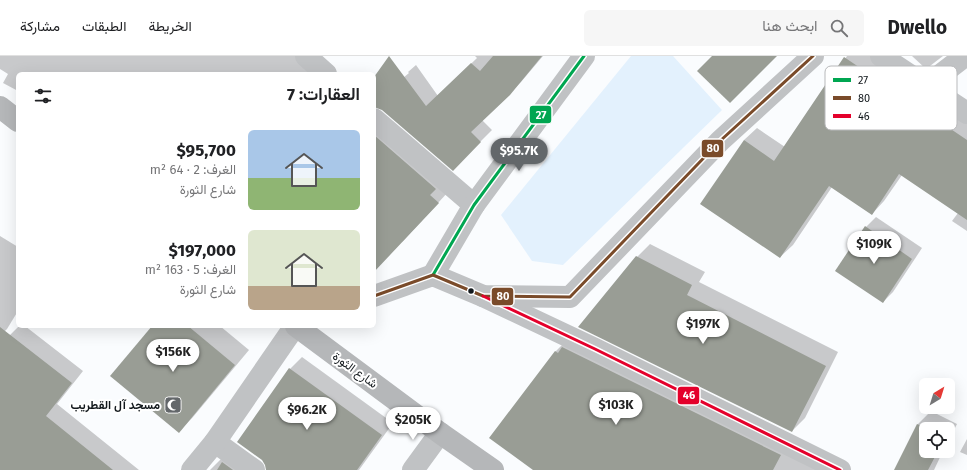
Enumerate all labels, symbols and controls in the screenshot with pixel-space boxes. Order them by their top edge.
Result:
search box [584,10,864,46]
text: Dwello [888,16,947,39]
text: ابحث هنا [762,17,818,35]
icon: search [828,17,850,39]
text: مشاركة [20,18,60,35]
text: الطبقات [82,18,126,35]
text: الخريطة [148,18,192,35]
legend [825,66,957,130]
text: 27 [858,74,868,87]
text: العقارات: 7 [287,84,360,105]
icon: filters [32,85,54,107]
text: 80 [858,92,870,105]
line badge: 27 [529,105,552,124]
text: 27 [536,109,546,122]
text: 46 [858,110,870,123]
pin: $95.7K [486,138,552,172]
line badge: 80 [701,139,724,158]
text: $95,700 [177,140,236,161]
text: 80 [707,142,720,155]
text: $95.7K [500,143,538,158]
icon: home [280,146,328,194]
text: الغرف: 2 · 64 m² [150,162,236,177]
text: شارع الثورة [180,182,236,197]
pin: $109K [846,231,902,265]
text: $109K [856,236,892,251]
text: $197,000 [168,240,236,261]
icon: home [280,246,328,294]
text: الغرف: 5 · 163 m² [145,262,236,277]
text: شارع الثورة [180,282,236,297]
unlabelled marker [466,286,476,296]
line badge: 80 [491,287,514,306]
text: 80 [497,290,510,303]
pin: $197K [675,311,731,345]
text: $197K [686,316,720,331]
pin: $156K [145,339,201,373]
text: $156K [155,344,191,359]
street label: شارع الثورة [329,349,380,393]
north arrow [919,378,955,414]
map controls [919,378,955,458]
line badge: 46 [677,386,700,405]
text: 46 [683,389,695,402]
pin: $103K [588,392,644,426]
mosque icon: مسجد آل القطريب [163,395,183,415]
pin: $96.2K [274,397,340,431]
text: $103K [598,397,634,412]
place label: مسجد آل القطريب [70,398,160,413]
text: $96.2K [287,402,327,417]
pin: $205K [385,407,441,441]
text: $205K [395,412,431,427]
button: locate [919,422,955,458]

